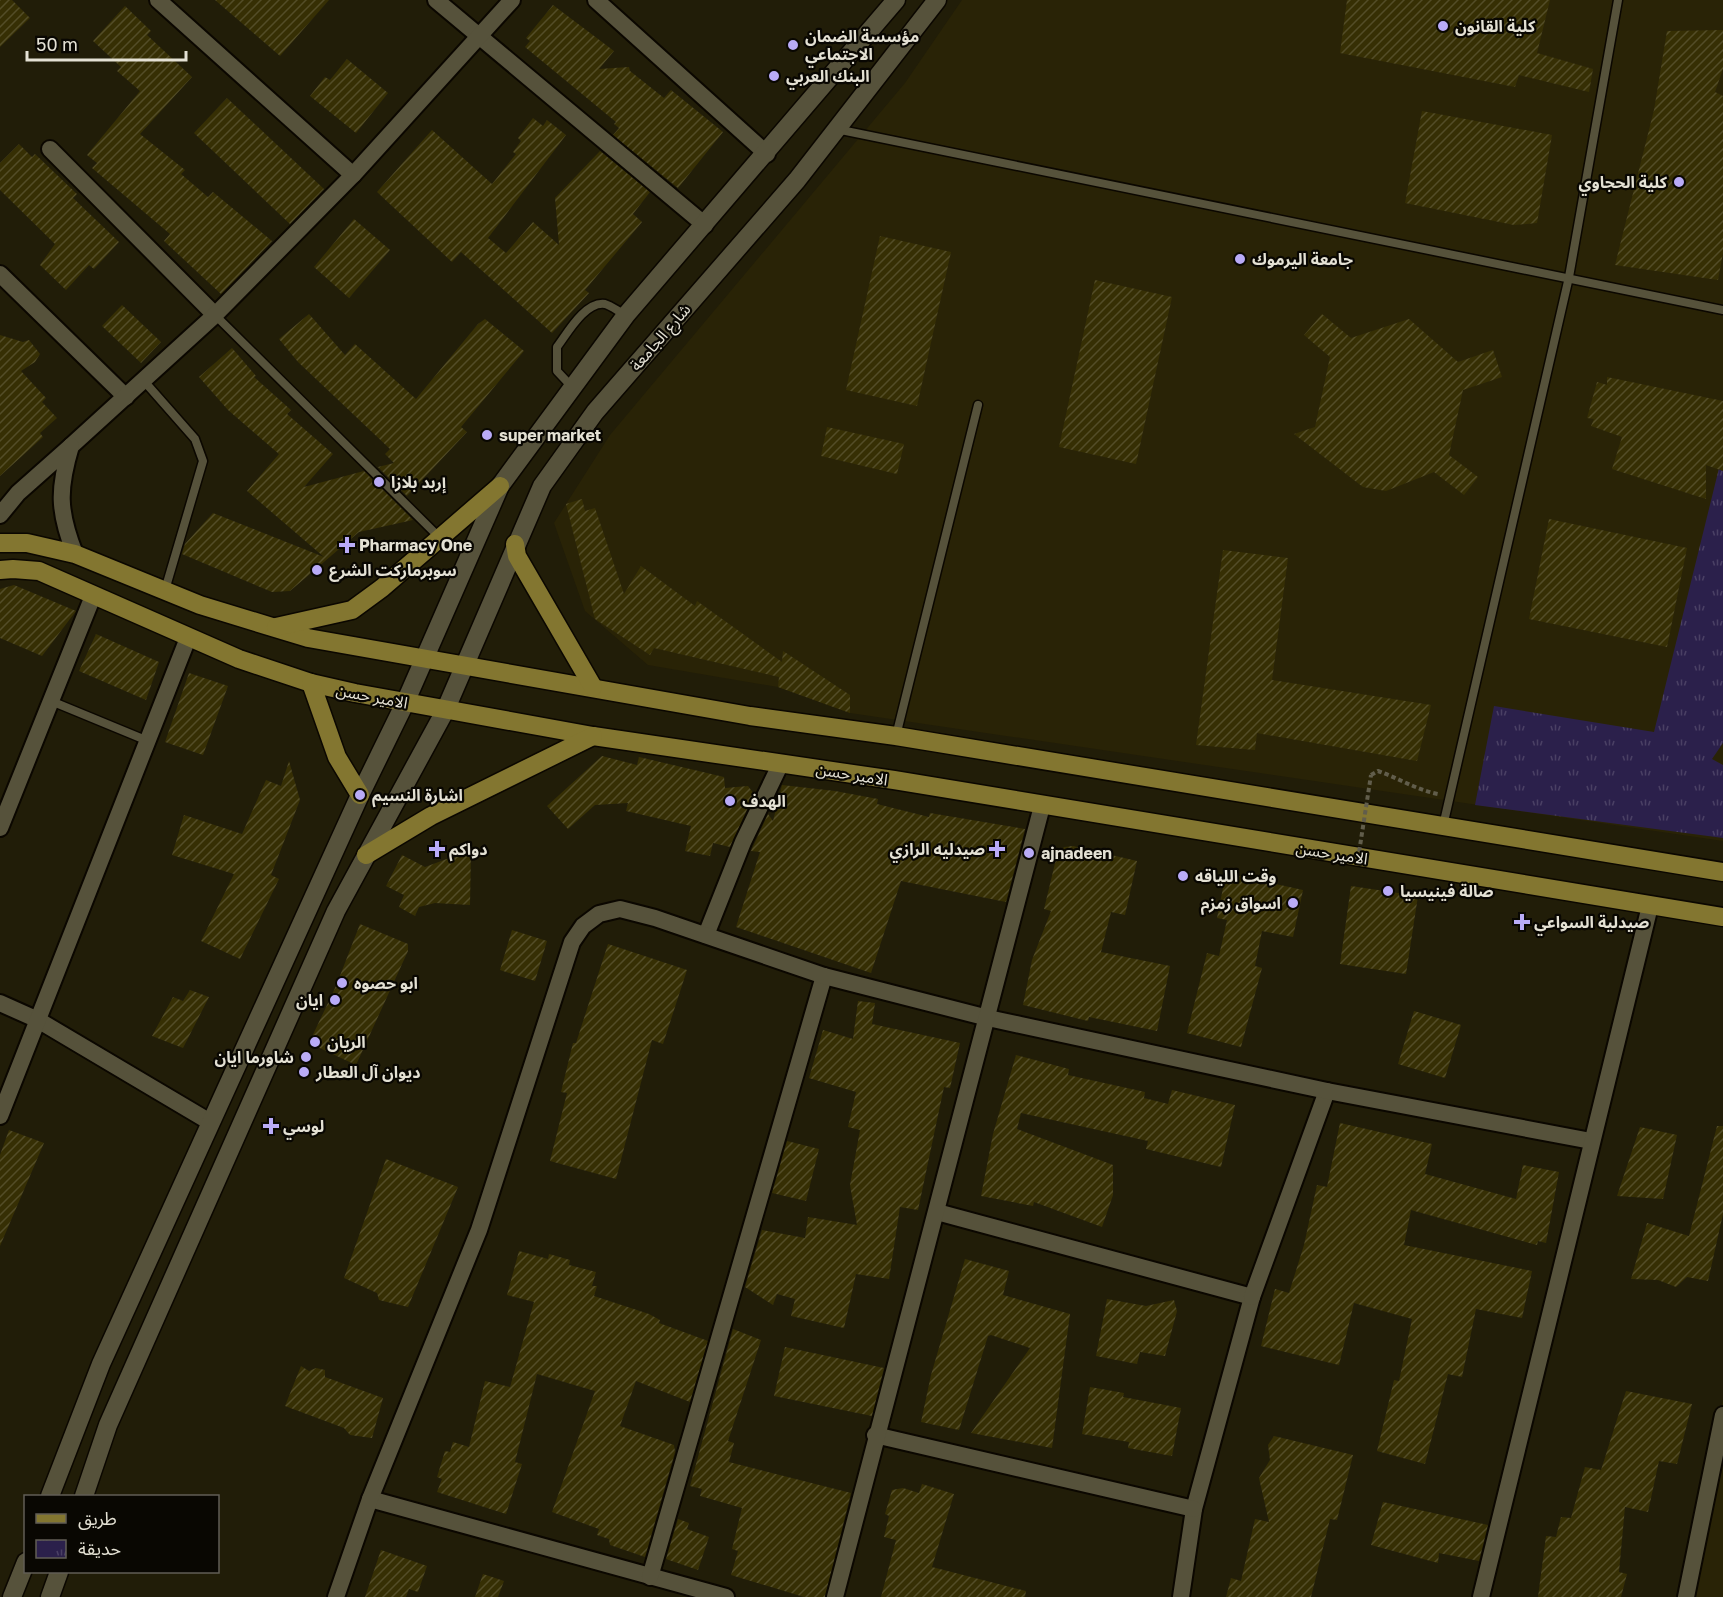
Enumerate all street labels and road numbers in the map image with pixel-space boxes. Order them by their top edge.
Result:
street label: شارع الجامعة [625,299,697,377]
street label: الامير حسن [334,679,410,713]
street label: الامير حسن [815,758,889,790]
street label: الامير حسن [1295,837,1369,869]

